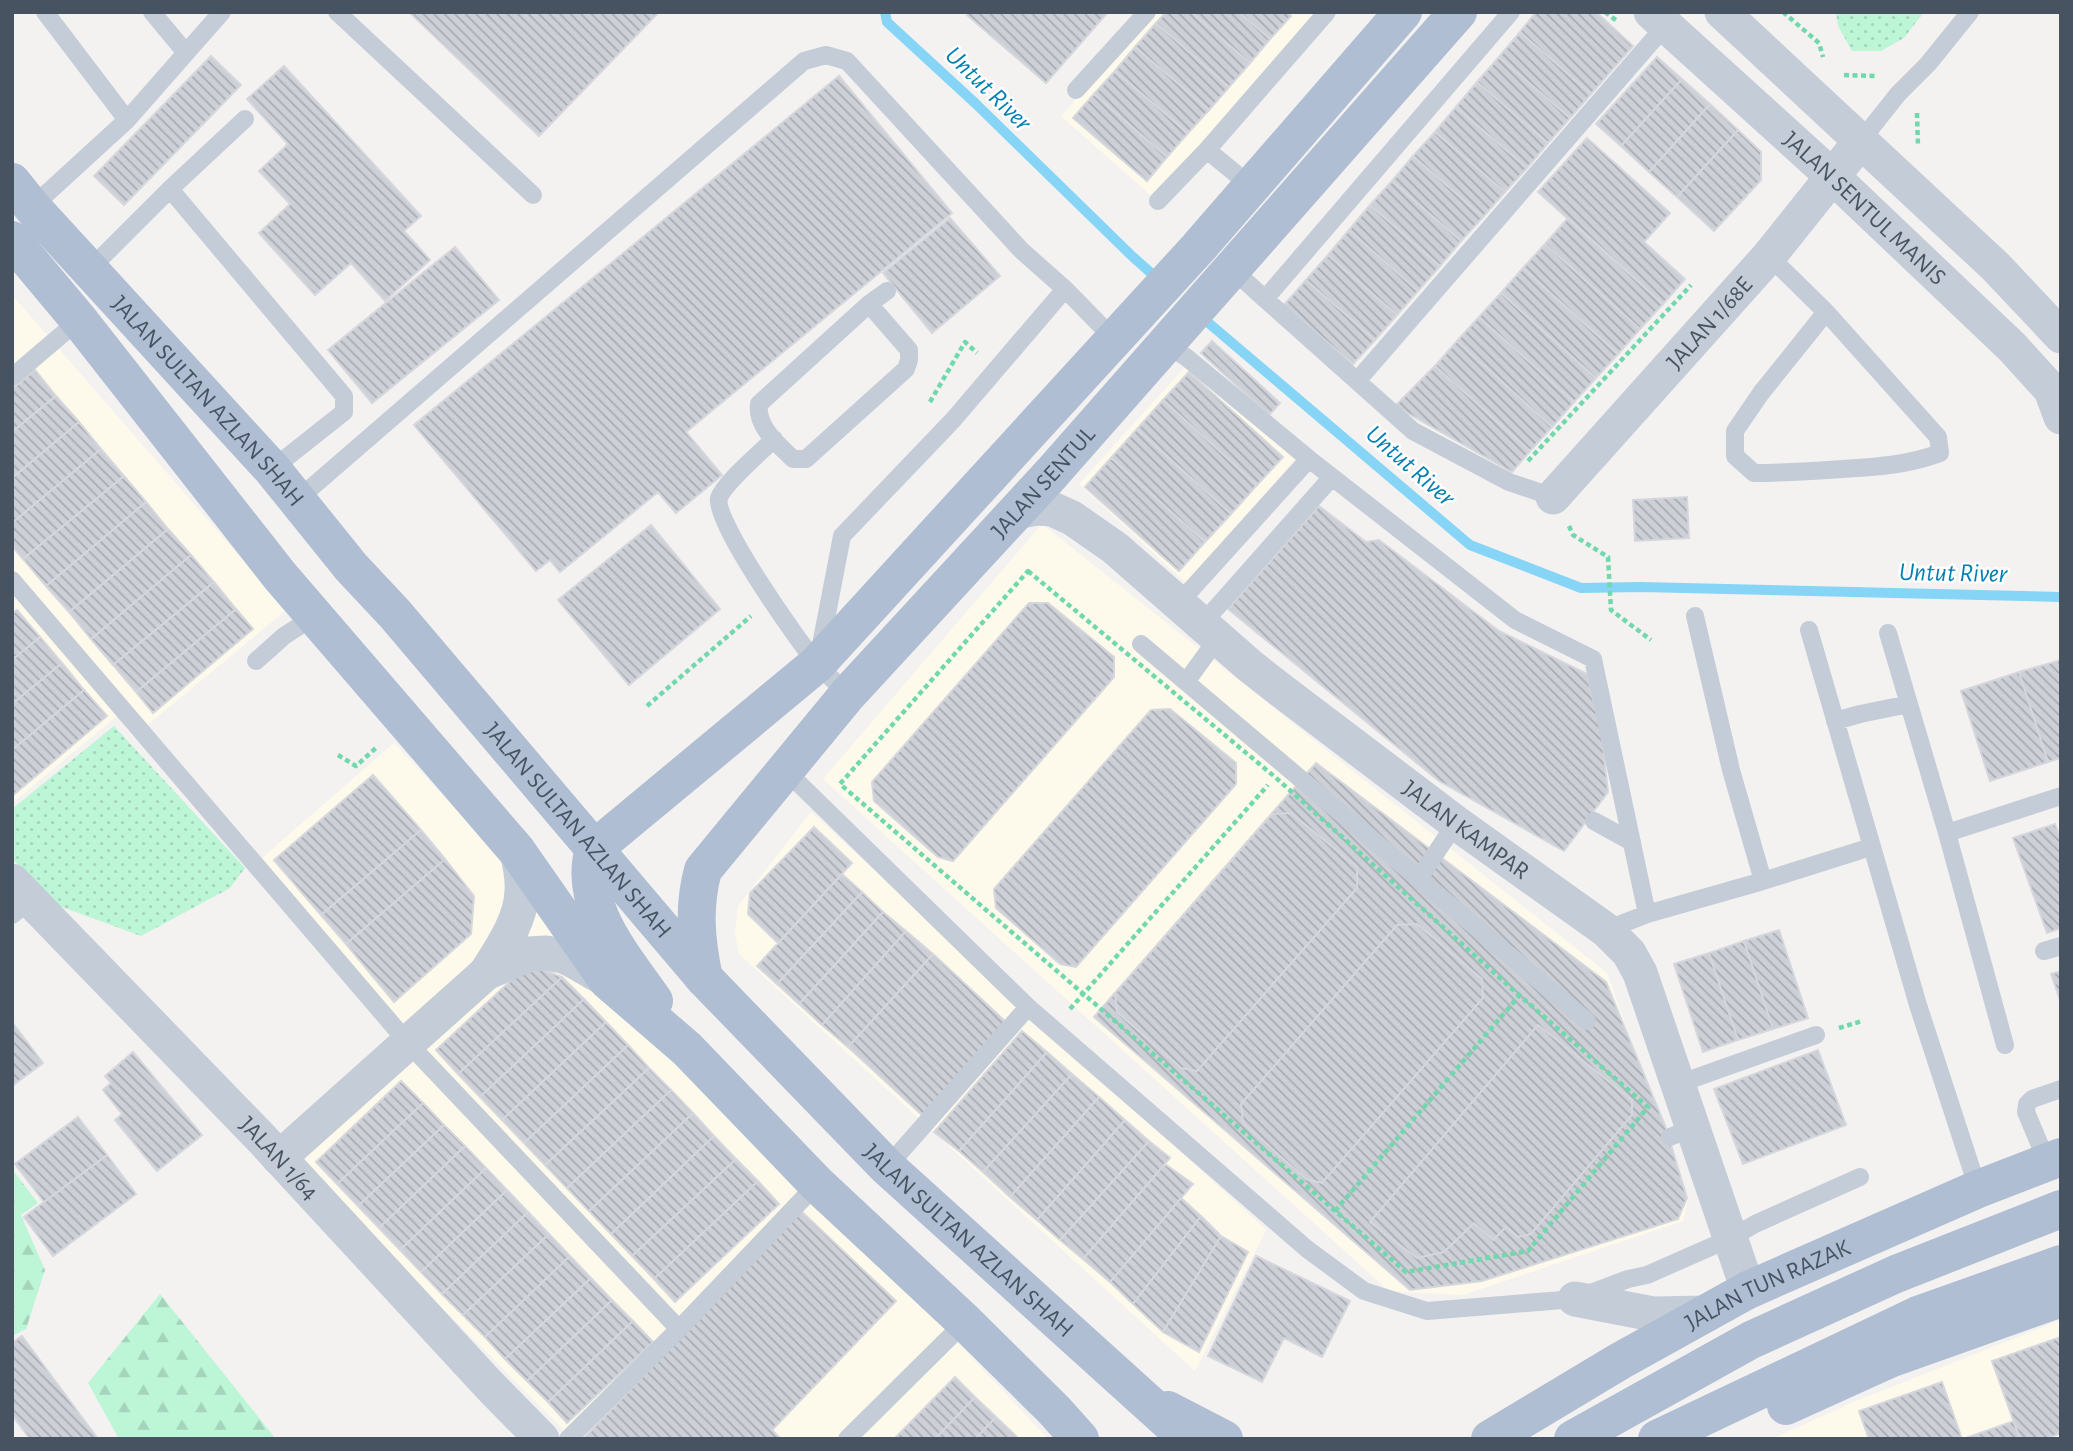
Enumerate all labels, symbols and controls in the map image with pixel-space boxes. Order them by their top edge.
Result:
water label: Untut River [940,42,1037,137]
street label: JALAN SENTUL MANIS [1778,127,1950,290]
street label: JALAN 1/68E [1663,272,1758,374]
street label: JALAN SULTAN AZLAN SHAH [107,292,308,511]
water label: Untut River [1361,420,1461,512]
street label: JALAN SENTUL [987,422,1100,543]
water label: Untut River [1899,559,2009,587]
street label: JALAN SULTAN AZLAN SHAH [480,718,676,943]
street label: JALAN KAMPAR [1398,776,1533,884]
street label: JALAN 1/64 [235,1113,323,1205]
street label: JALAN SULTAN AZLAN SHAH [859,1140,1078,1342]
street label: JALAN TUN RAZAK [1682,1235,1855,1335]

